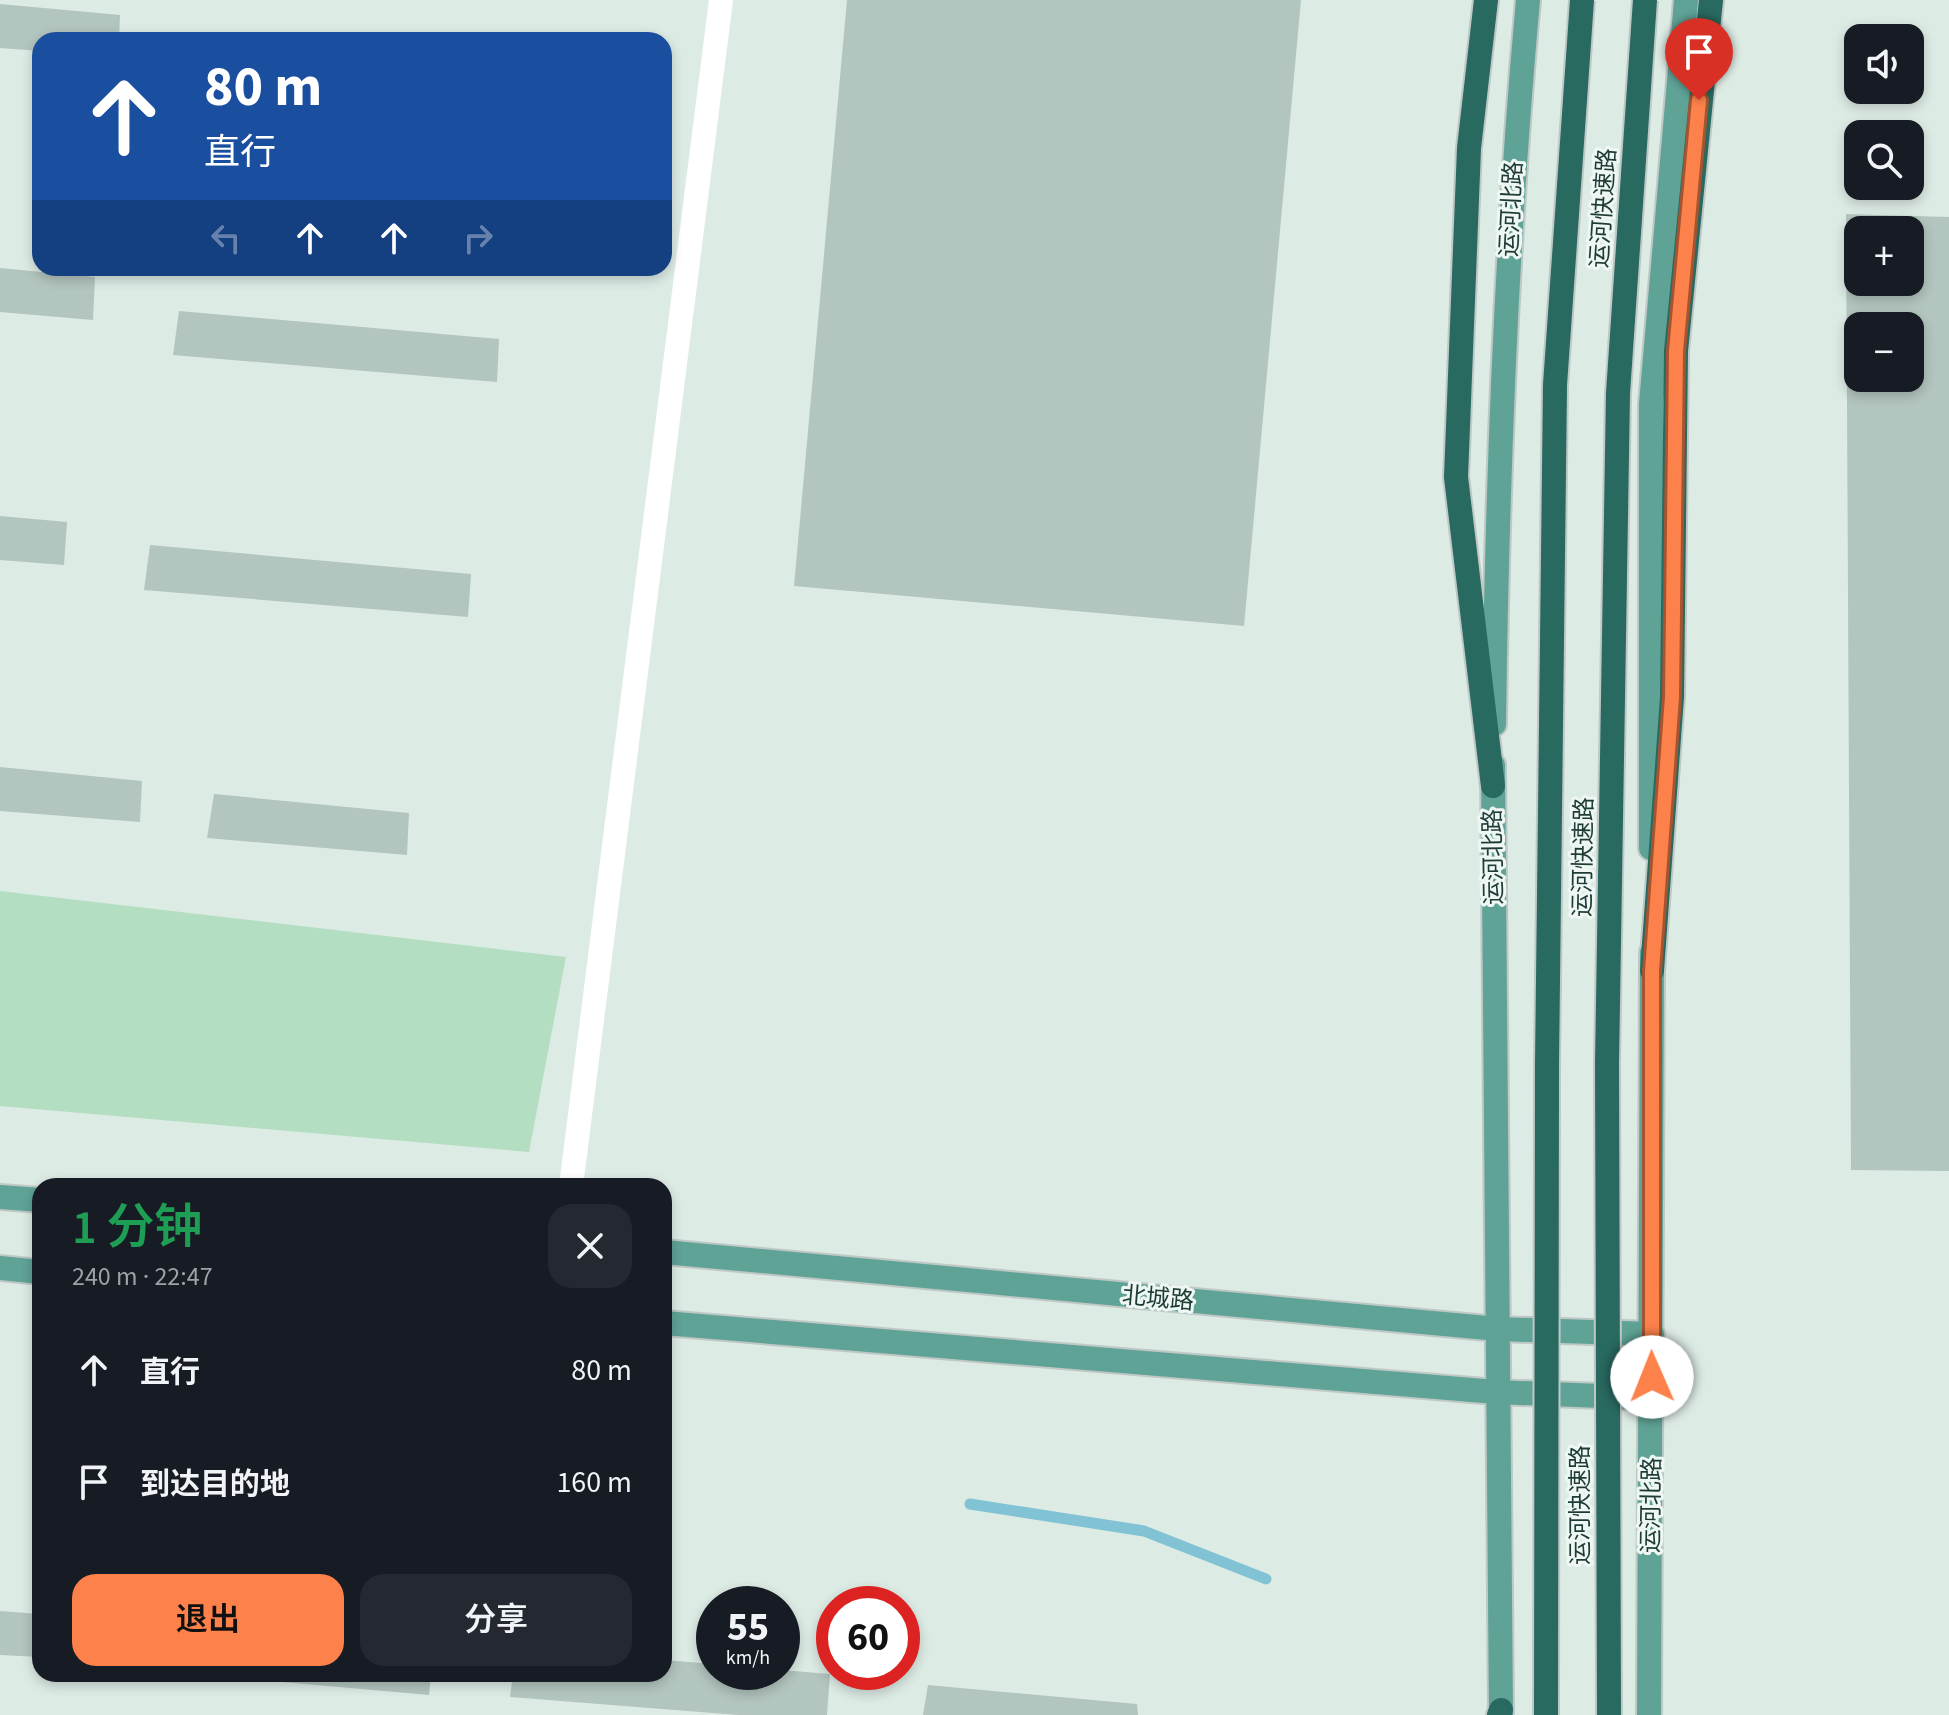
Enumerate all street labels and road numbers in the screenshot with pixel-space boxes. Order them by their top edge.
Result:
street label: 运河快速路 [1582,147,1625,269]
street label: 运河北路 [1492,160,1531,258]
street label: 运河快速路 [1565,797,1602,917]
street label: 运河北路 [1475,809,1512,905]
street label: 北城路 [1121,1278,1195,1319]
street label: 运河快速路 [1563,1445,1598,1565]
street label: 运河北路 [1633,1457,1670,1553]

